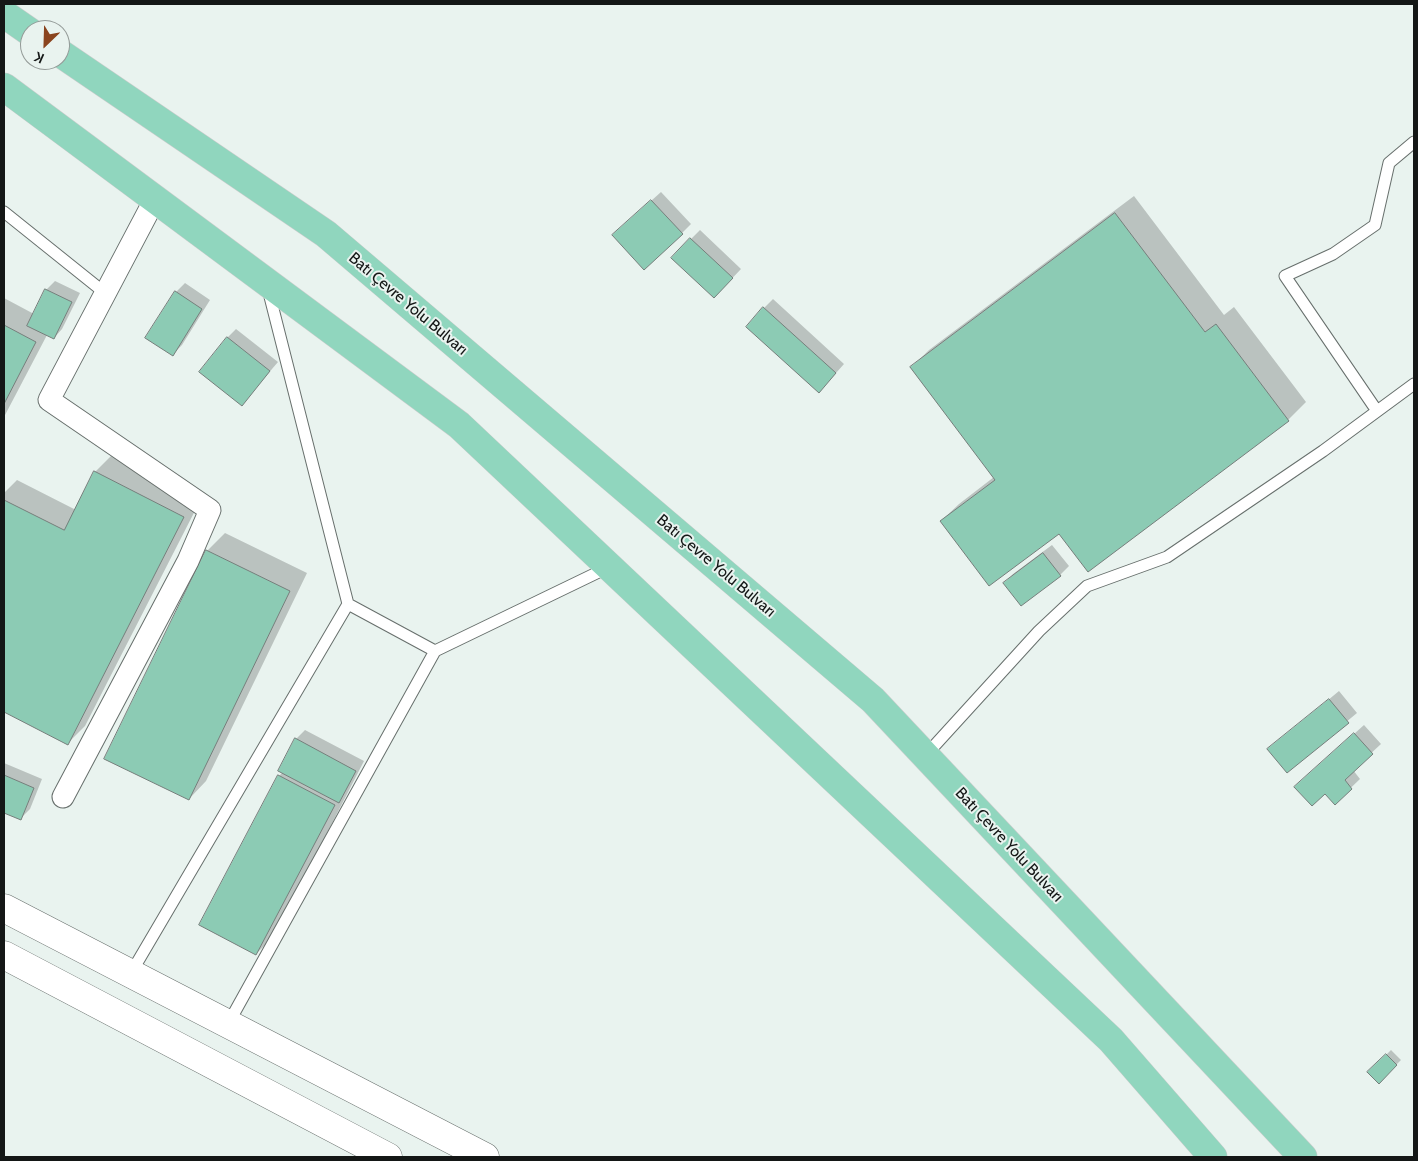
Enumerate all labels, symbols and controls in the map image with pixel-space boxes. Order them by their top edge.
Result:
north arrow [20,20,70,70]
text: K [32,48,47,68]
street label: Batı Çevre Yolu Bulvarı [345,249,471,359]
street label: Batı Çevre Yolu Bulvarı [653,511,779,621]
street label: Batı Çevre Yolu Bulvarı [951,784,1067,906]

